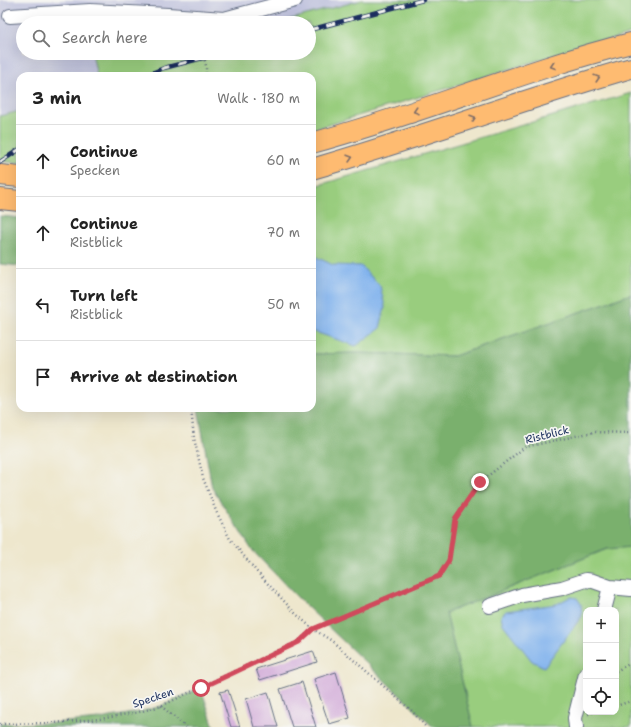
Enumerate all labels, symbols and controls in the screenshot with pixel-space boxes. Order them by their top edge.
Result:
search box [16,16,316,60]
icon: search [30,27,52,49]
text: Search here [62,28,148,48]
one-way arrow [550,61,557,70]
one-way arrow [593,74,600,83]
text: 3 min [32,87,82,109]
text: Walk · 180 m [217,90,300,107]
one-way arrow [413,106,420,115]
one-way arrow [470,114,477,123]
text: Continue [70,142,138,162]
icon: ahead [32,150,54,172]
text: 60 m [267,152,300,169]
one-way arrow [346,154,353,163]
text: Specken [70,162,120,179]
text: Continue [70,214,138,234]
icon: ahead [32,222,54,244]
text: 70 m [266,224,300,241]
text: Ristblick [70,234,123,251]
text: Turn left [70,286,138,306]
icon: left [32,294,54,316]
text: 50 m [267,296,300,313]
text: Ristblick [70,306,123,323]
icon: arrive [32,366,54,388]
text: Arrive at destination [70,367,238,387]
street label: Ristblick [523,422,571,448]
route end [471,473,489,491]
map controls [583,607,619,715]
button: + [583,607,619,643]
button: − [583,643,619,679]
route start [192,679,210,697]
button: locate [583,679,619,715]
street label: Specken [131,684,176,712]

